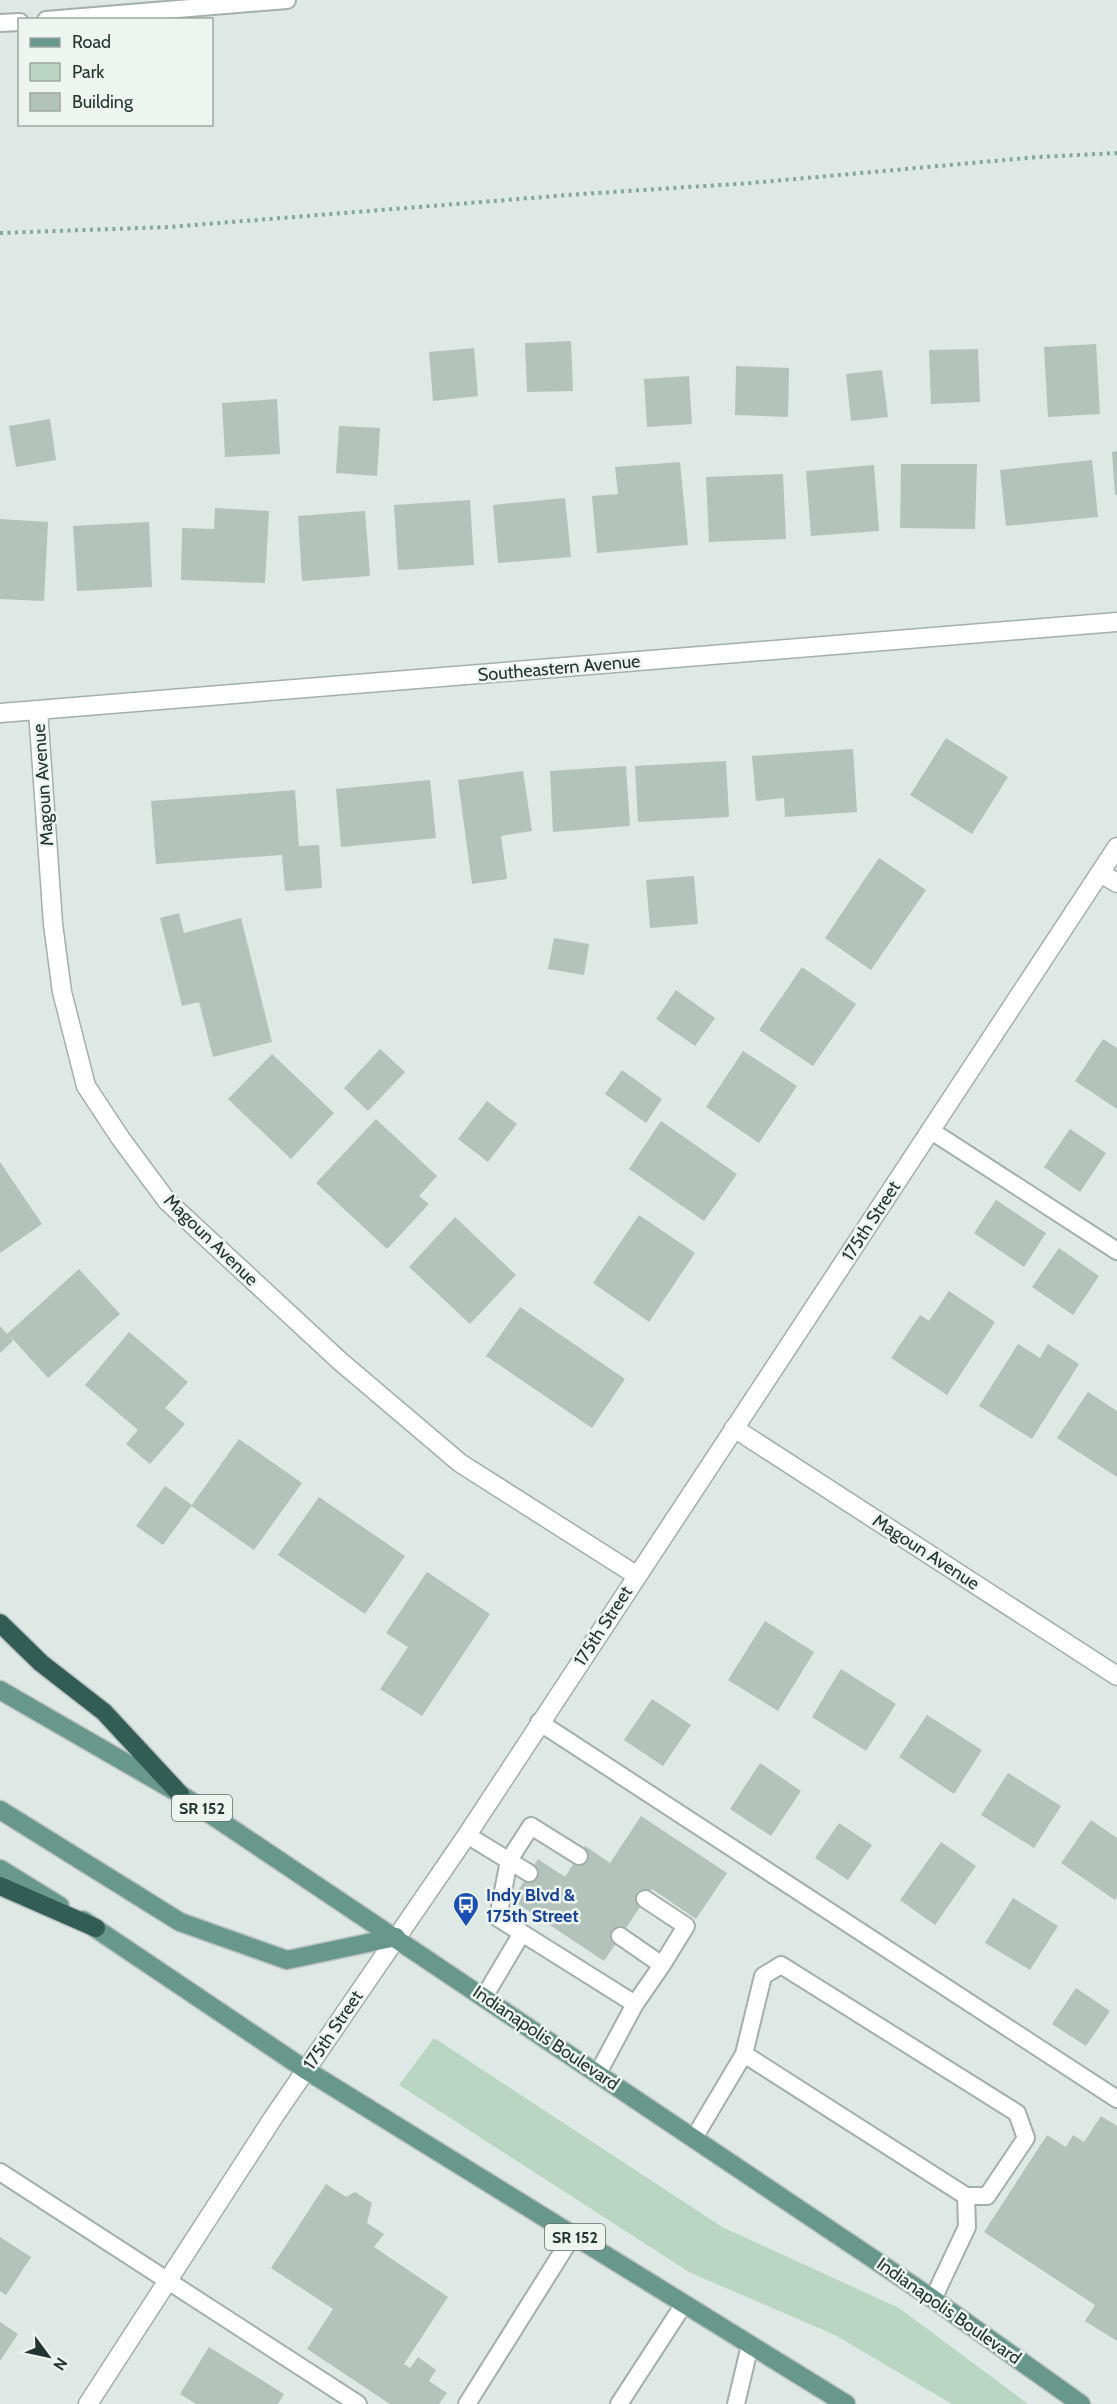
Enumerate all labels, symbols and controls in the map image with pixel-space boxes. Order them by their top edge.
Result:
legend [18,18,213,126]
text: Road [72,31,111,53]
text: Park [72,61,105,83]
text: Building [72,91,134,113]
street label: Southeastern Avenue [477,650,641,686]
street label: Magoun Avenue [28,723,58,847]
street label: 175th Street [837,1177,905,1265]
street label: Magoun Avenue [159,1189,263,1291]
street label: Magoun Avenue [869,1509,983,1595]
street label: 175th Street [569,1582,637,1670]
road number: SR 152 [172,1795,232,1821]
place label: Indy Blvd & 175th Street [486,1884,579,1927]
bus stop icon: Indy Blvd & 175th Street [451,1890,481,1928]
street label: Indianapolis Boulevard [469,1981,623,2095]
street label: 175th Street [298,1986,368,2074]
road number: SR 152 [545,2224,605,2250]
street label: Indianapolis Boulevard [873,2253,1025,2369]
north arrow [18,2326,78,2386]
text: N [49,2354,71,2374]

